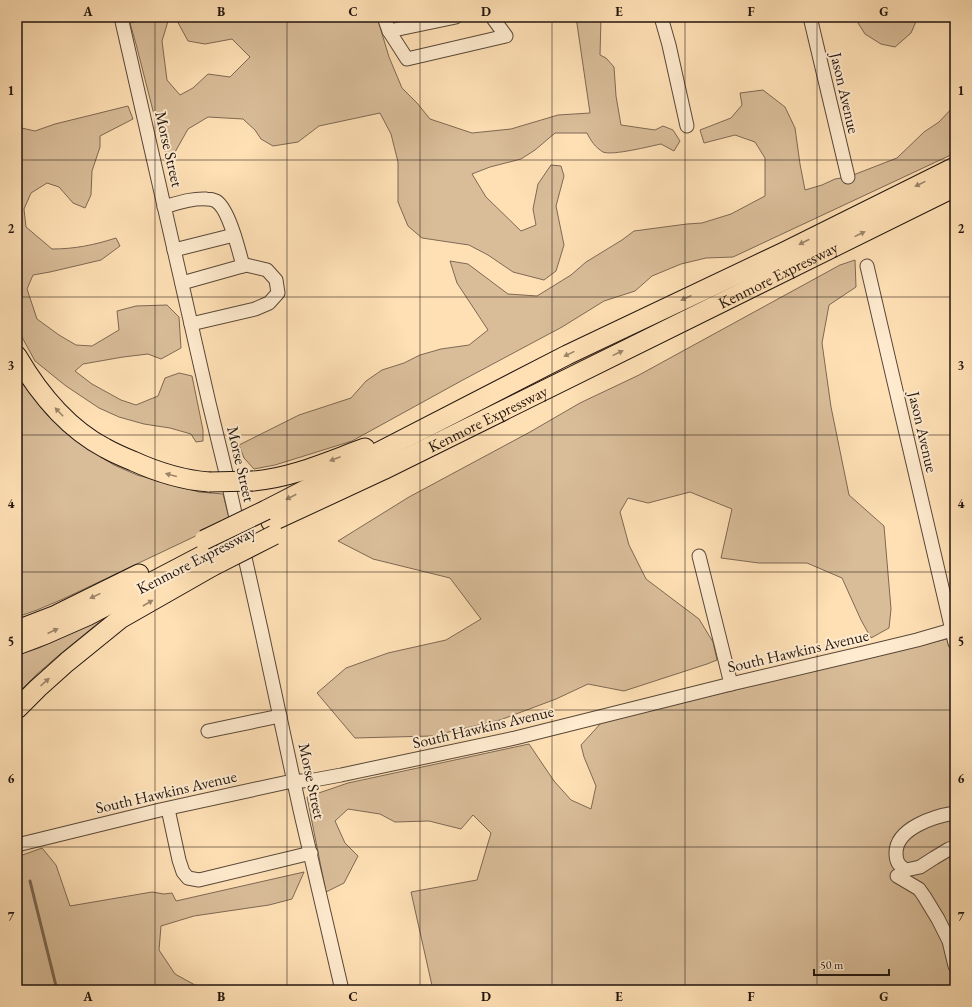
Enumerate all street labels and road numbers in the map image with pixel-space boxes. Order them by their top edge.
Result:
street label: Jason Avenue [825,49,865,136]
street label: Morse Street [150,109,188,189]
street label: Kenmore Expressway [714,236,842,313]
street label: Kenmore Expressway [424,379,552,457]
street label: Jason Avenue [903,388,943,475]
street label: Morse Street [222,424,260,504]
street label: Kenmore Expressway [133,521,260,599]
street label: South Hawkins Avenue [725,625,871,677]
street label: South Hawkins Avenue [410,701,556,753]
street label: Morse Street [294,741,330,821]
street label: South Hawkins Avenue [93,766,239,818]

